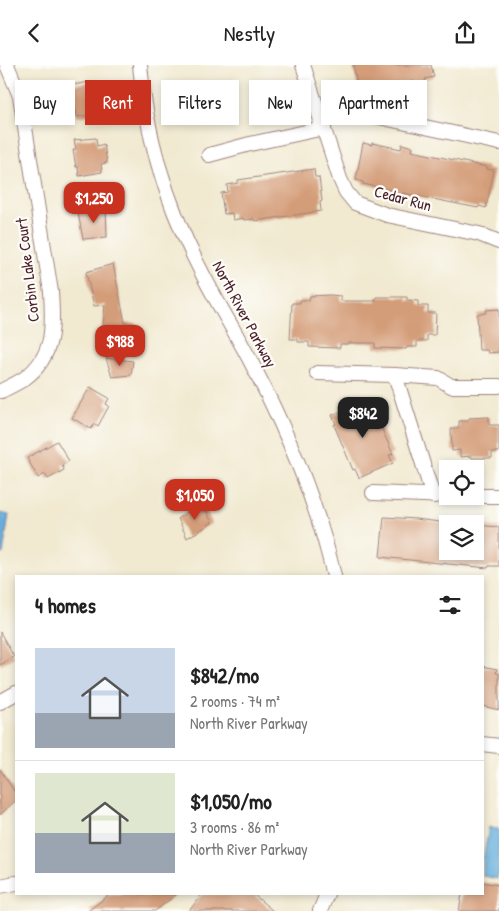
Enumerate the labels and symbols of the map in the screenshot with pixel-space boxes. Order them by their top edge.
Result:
street label: Cedar Run [372,180,434,216]
pin: $1,250 [53,181,135,224]
street label: Corbin Lake Court [10,216,44,323]
street label: North River Parkway [208,257,282,371]
pin: $988 [90,325,150,367]
pin: $842 [333,397,393,439]
pin: $1,050 [154,479,236,521]

